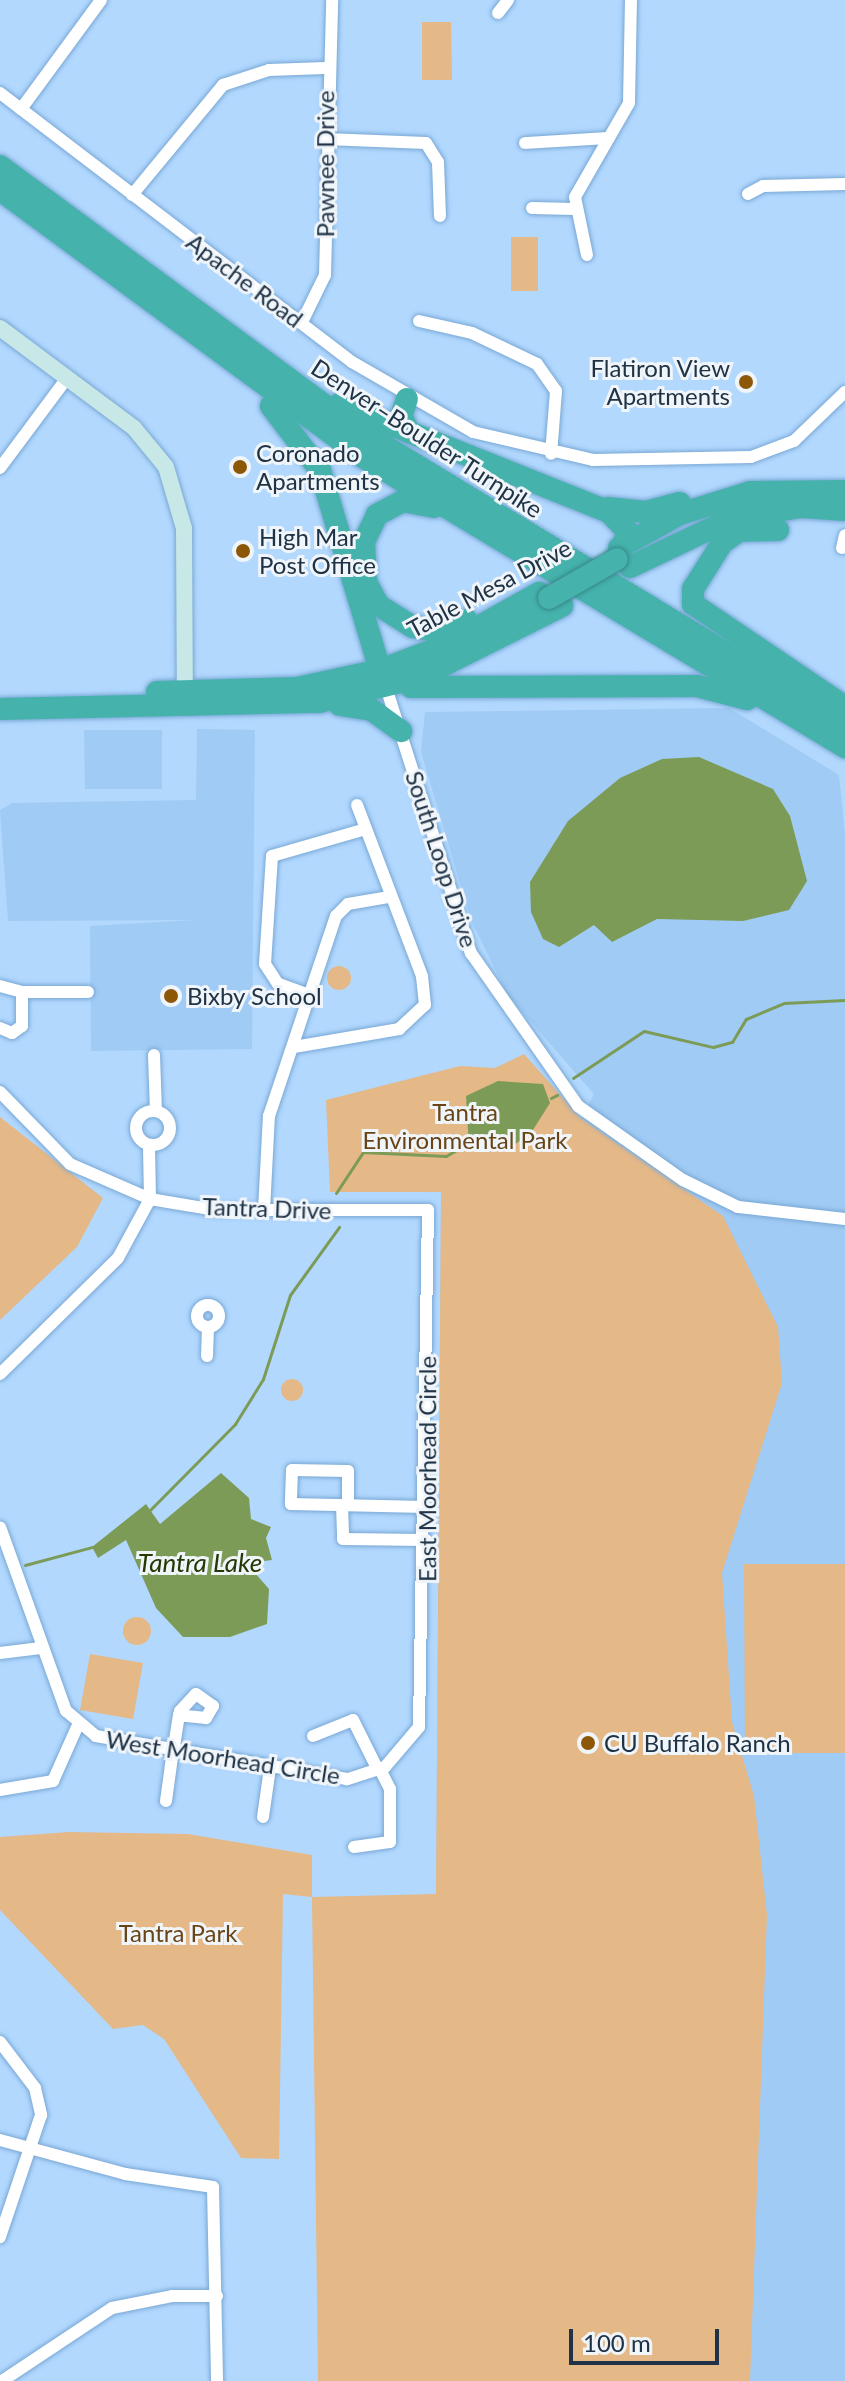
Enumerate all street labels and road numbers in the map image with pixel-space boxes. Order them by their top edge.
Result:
street label: Pawnee Drive [311,91,339,237]
street label: Apache Road [181,227,309,333]
street label: Denver–Boulder Turnpike [306,352,548,524]
street label: Table Mesa Drive [402,533,576,643]
street label: South Loop Drive [400,767,484,951]
street label: Tantra Drive [202,1191,332,1225]
street label: East Moorhead Circle [413,1356,441,1582]
street label: West Moorhead Circle [104,1724,342,1790]

